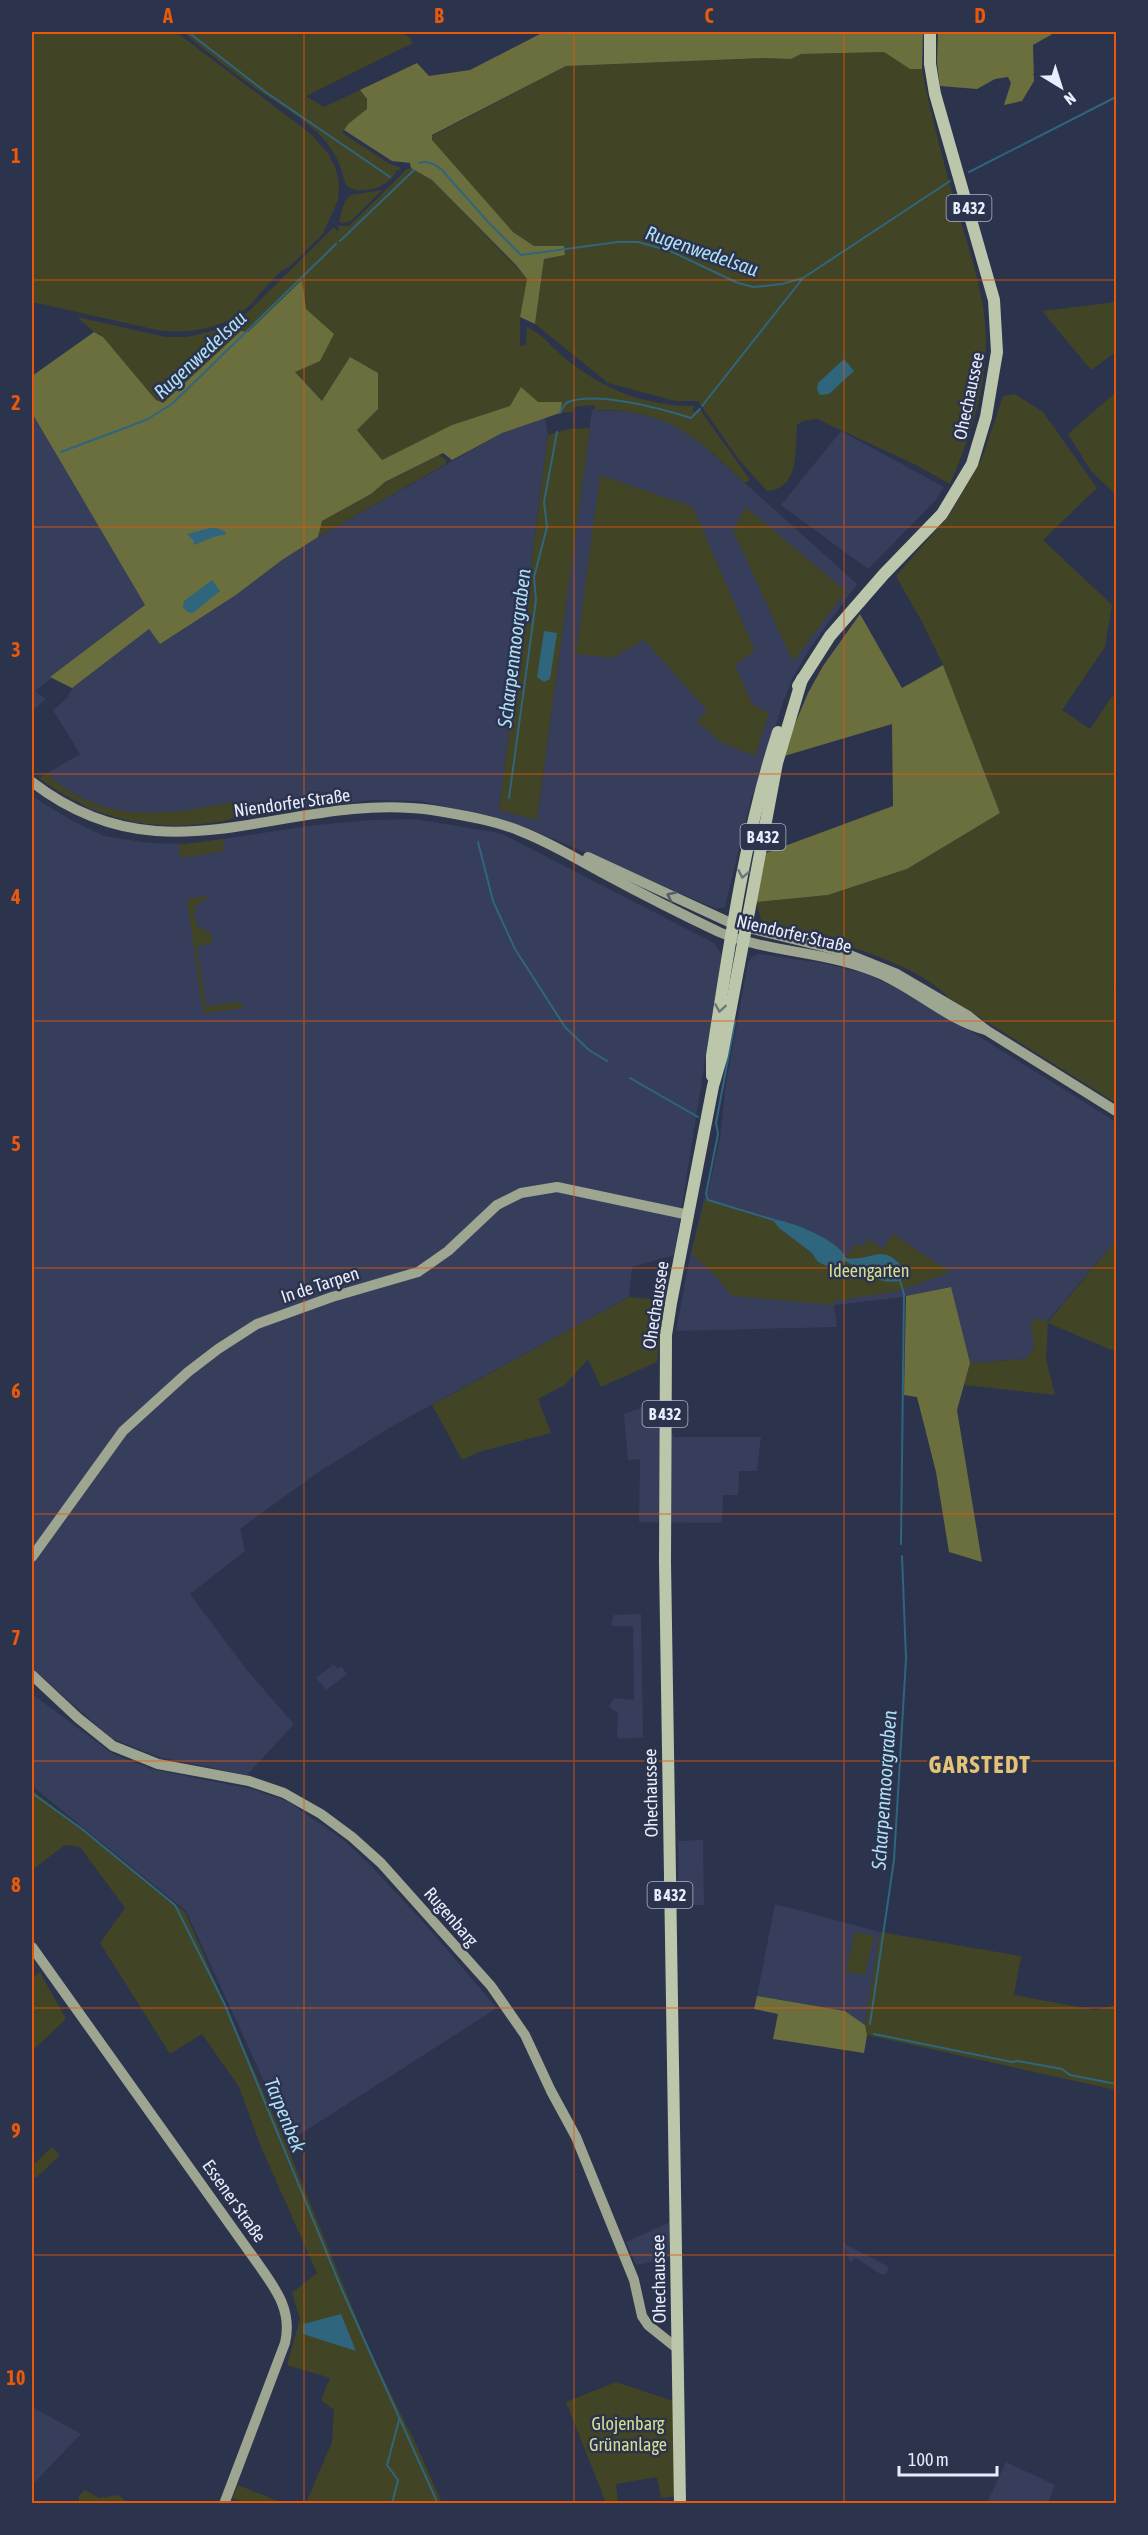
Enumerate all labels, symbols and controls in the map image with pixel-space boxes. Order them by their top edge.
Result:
text: A [162,4,173,27]
text: B [434,4,444,27]
text: C [705,4,714,27]
text: D [974,4,986,27]
north arrow [1031,57,1091,117]
text: N [1061,89,1080,109]
text: 1 [11,144,21,167]
road number: B 432 [946,195,992,221]
water label: Rugenwedelsau [643,220,762,281]
water label: Rugenwedelsau [149,306,251,403]
street label: Ohechaussee [949,350,988,441]
text: 2 [11,391,21,414]
water label: Scharpenmoorgraben [492,567,535,730]
text: 3 [11,638,21,661]
street label: Niendorfer Straße [232,784,352,821]
road number: B 432 [740,824,786,850]
one-way arrow [737,869,750,879]
text: 4 [10,885,21,908]
one-way arrow [666,892,677,904]
street label: Niendorfer Straße [735,910,854,957]
one-way arrow [714,1003,726,1012]
text: 5 [11,1132,21,1155]
street label: Ohechaussee [638,1259,673,1350]
park label: Ideengarten [829,1260,909,1281]
street label: In de Tarpen [278,1262,361,1307]
text: 6 [11,1379,21,1402]
road number: B 432 [642,1401,688,1427]
text: 7 [11,1626,21,1649]
water label: Scharpenmoorgraben [866,1709,901,1871]
street label: Ohechaussee [639,1748,662,1838]
district label: GARSTEDT [929,1751,1031,1778]
text: 8 [11,1873,21,1896]
road number: B 432 [648,1882,692,1908]
street label: Rugenbarg [420,1883,483,1951]
water label: Tarpenbek [260,2074,311,2156]
text: 9 [11,2119,21,2142]
street label: Essener Straße [198,2155,271,2246]
street label: Ohechaussee [647,2234,670,2324]
text: 10 [7,2366,25,2389]
park label: Glojenbarg Grünanlage [589,2413,667,2455]
scale bar [899,2439,996,2477]
text: 100 m [908,2449,949,2470]

